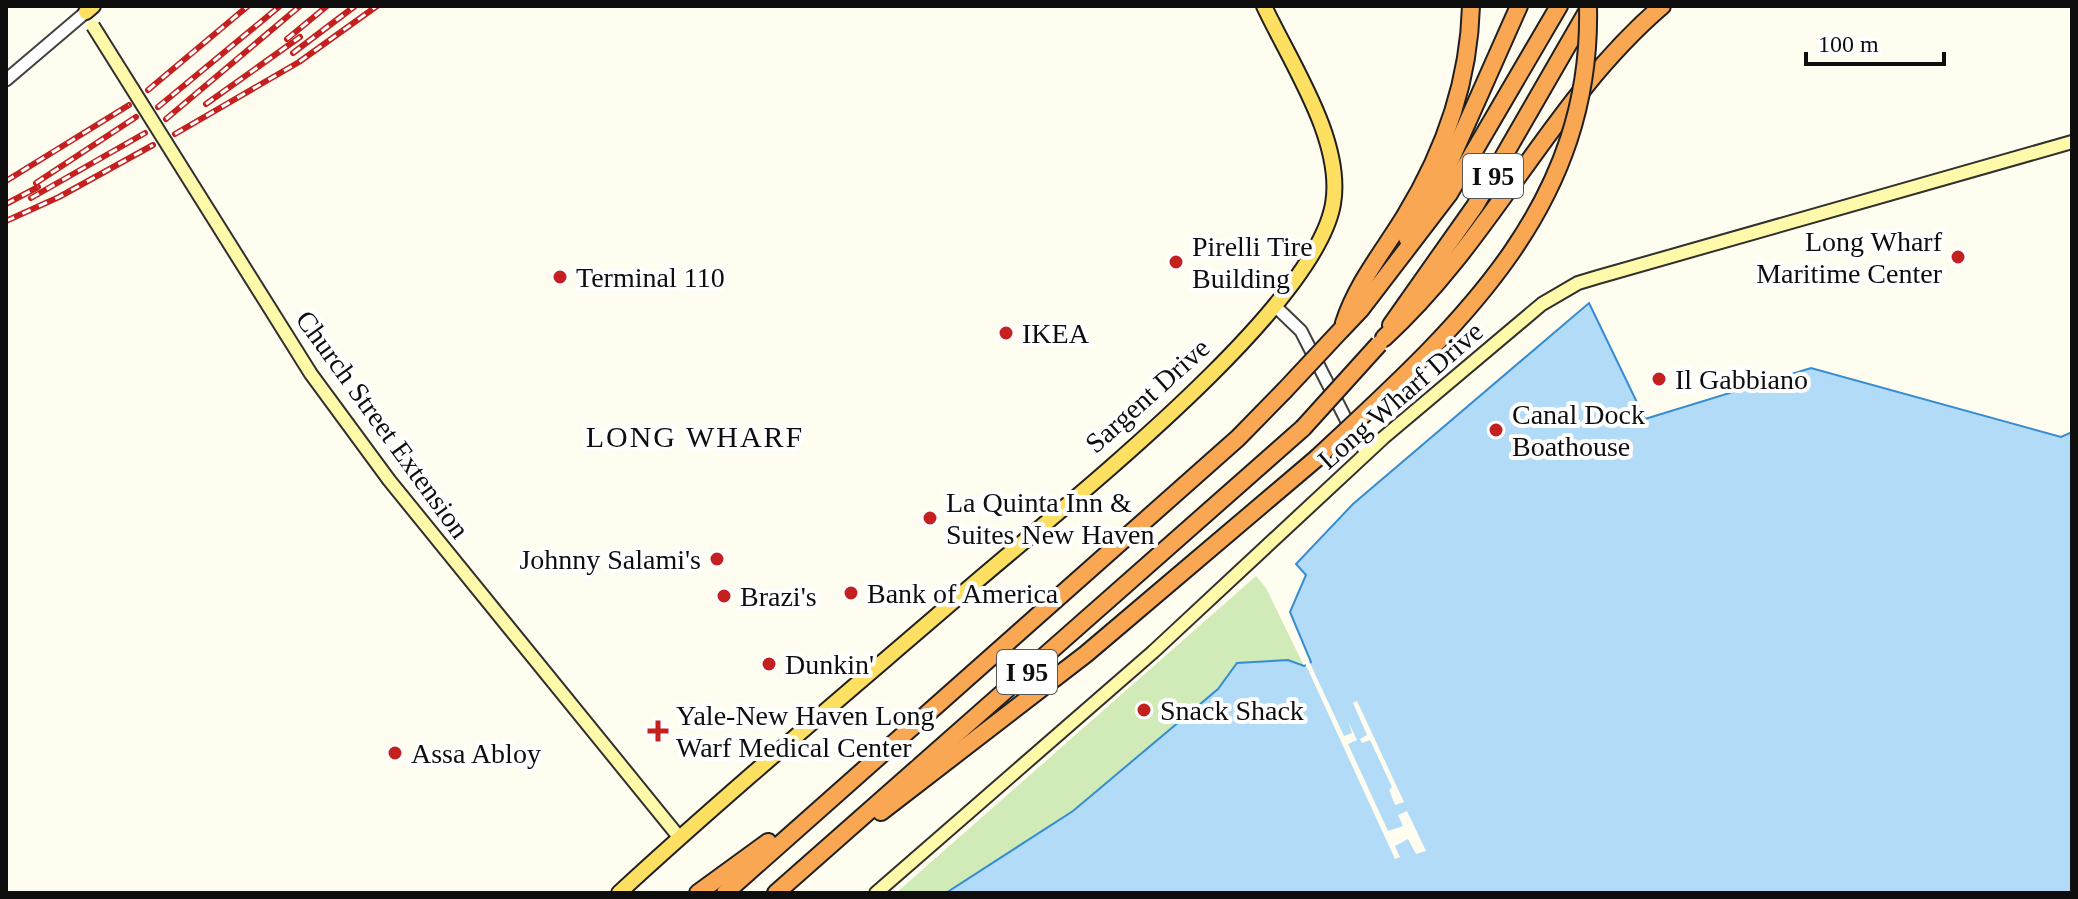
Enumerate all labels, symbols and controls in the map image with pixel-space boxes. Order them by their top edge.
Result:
scale bar [1806,16,1944,66]
text: 100 m [1818,31,1879,57]
road number: I 95 [1463,154,1523,198]
place label: Long Wharf Maritime Center [1756,226,1943,289]
place label: Pirelli Tire Building [1192,231,1313,294]
marker: Long Wharf Maritime Center [1949,248,1967,266]
marker: Pirelli Tire Building [1167,253,1185,271]
place label: Terminal 110 [576,262,725,293]
marker: Terminal 110 [551,268,569,286]
street label: Church Street Extension [290,304,476,544]
street label: Long Wharf Drive [1312,315,1489,475]
place label: IKEA [1022,318,1090,349]
marker: IKEA [997,324,1015,342]
street label: Sargent Drive [1079,332,1216,459]
place label: Il Gabbiano [1675,364,1808,395]
marker: Il Gabbiano [1650,370,1668,388]
place label: Canal Dock Boathouse [1512,399,1645,462]
district label: LONG WHARF [586,420,804,453]
marker: Canal Dock Boathouse [1487,421,1505,439]
place label: La Quinta Inn & Suites New Haven [946,487,1154,550]
marker: La Quinta Inn & Suites New Haven [921,509,939,527]
place label: Johnny Salami's [519,544,701,575]
marker: Johnny Salami's [708,550,726,568]
place label: Bank of America [867,578,1059,609]
place label: Brazi's [740,581,817,612]
marker: Bank of America [842,584,860,602]
marker: Brazi's [715,587,733,605]
place label: Dunkin' [785,649,874,680]
road number: I 95 [997,650,1057,694]
marker: Dunkin' [760,655,778,673]
place label: Snack Shack [1160,695,1304,726]
place label: Yale-New Haven Long Warf Medical Center [676,700,934,763]
marker: Snack Shack [1135,701,1153,719]
marker: Yale-New Haven Long Warf Medical Center [647,720,669,742]
place label: Assa Abloy [411,738,541,769]
marker: Assa Abloy [386,744,404,762]

